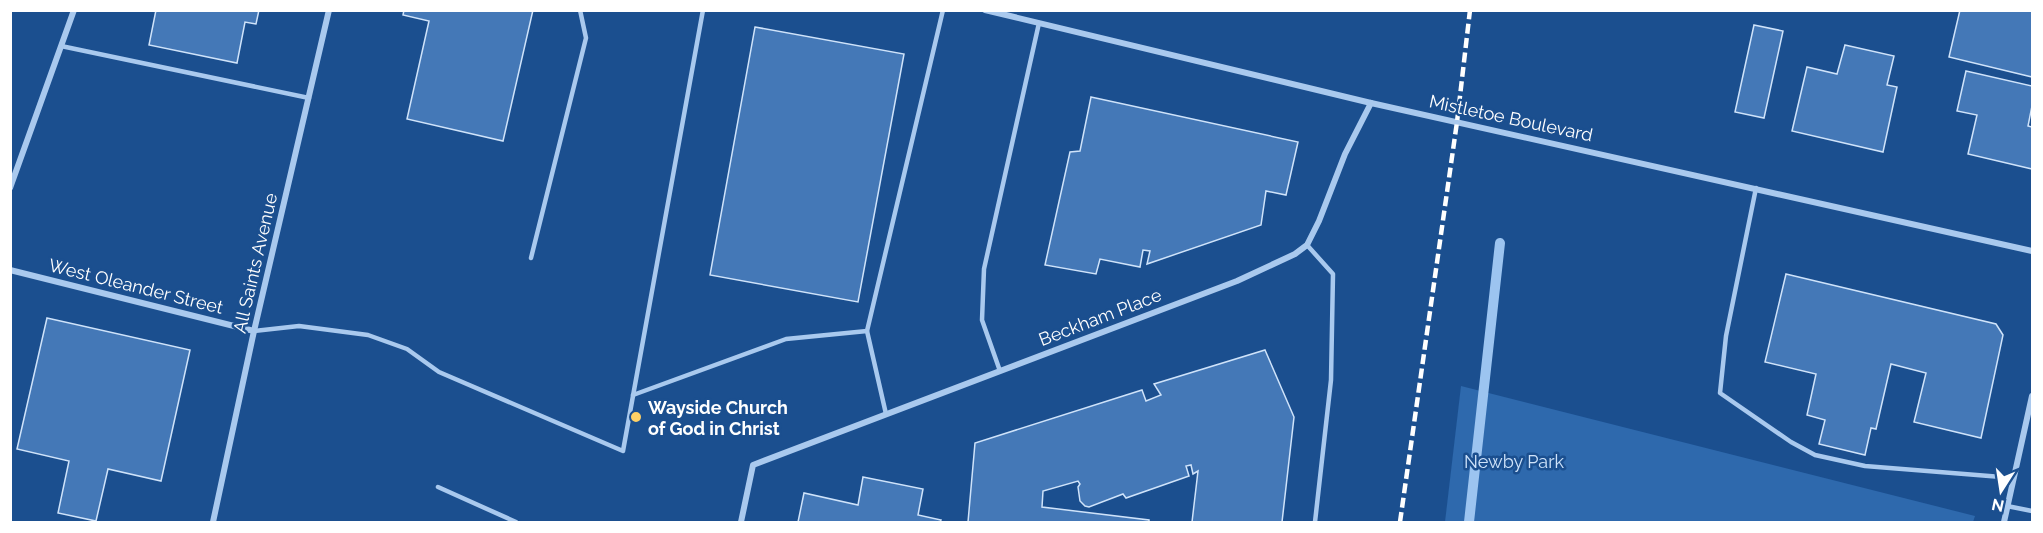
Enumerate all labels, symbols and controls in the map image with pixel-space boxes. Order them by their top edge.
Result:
street label: Mistletoe Boulevard [1427,90,1595,146]
street label: All Saints Avenue [229,191,281,335]
street label: West Oleander Street [47,254,225,318]
street label: Beckham Place [1036,284,1165,350]
place label: Wayside Church of God in Christ [648,397,788,439]
marker: Wayside Church of God in Christ [629,410,643,424]
park label: Newby Park [1464,451,1565,472]
north arrow [1971,461,2031,521]
text: N [1990,495,2006,516]

